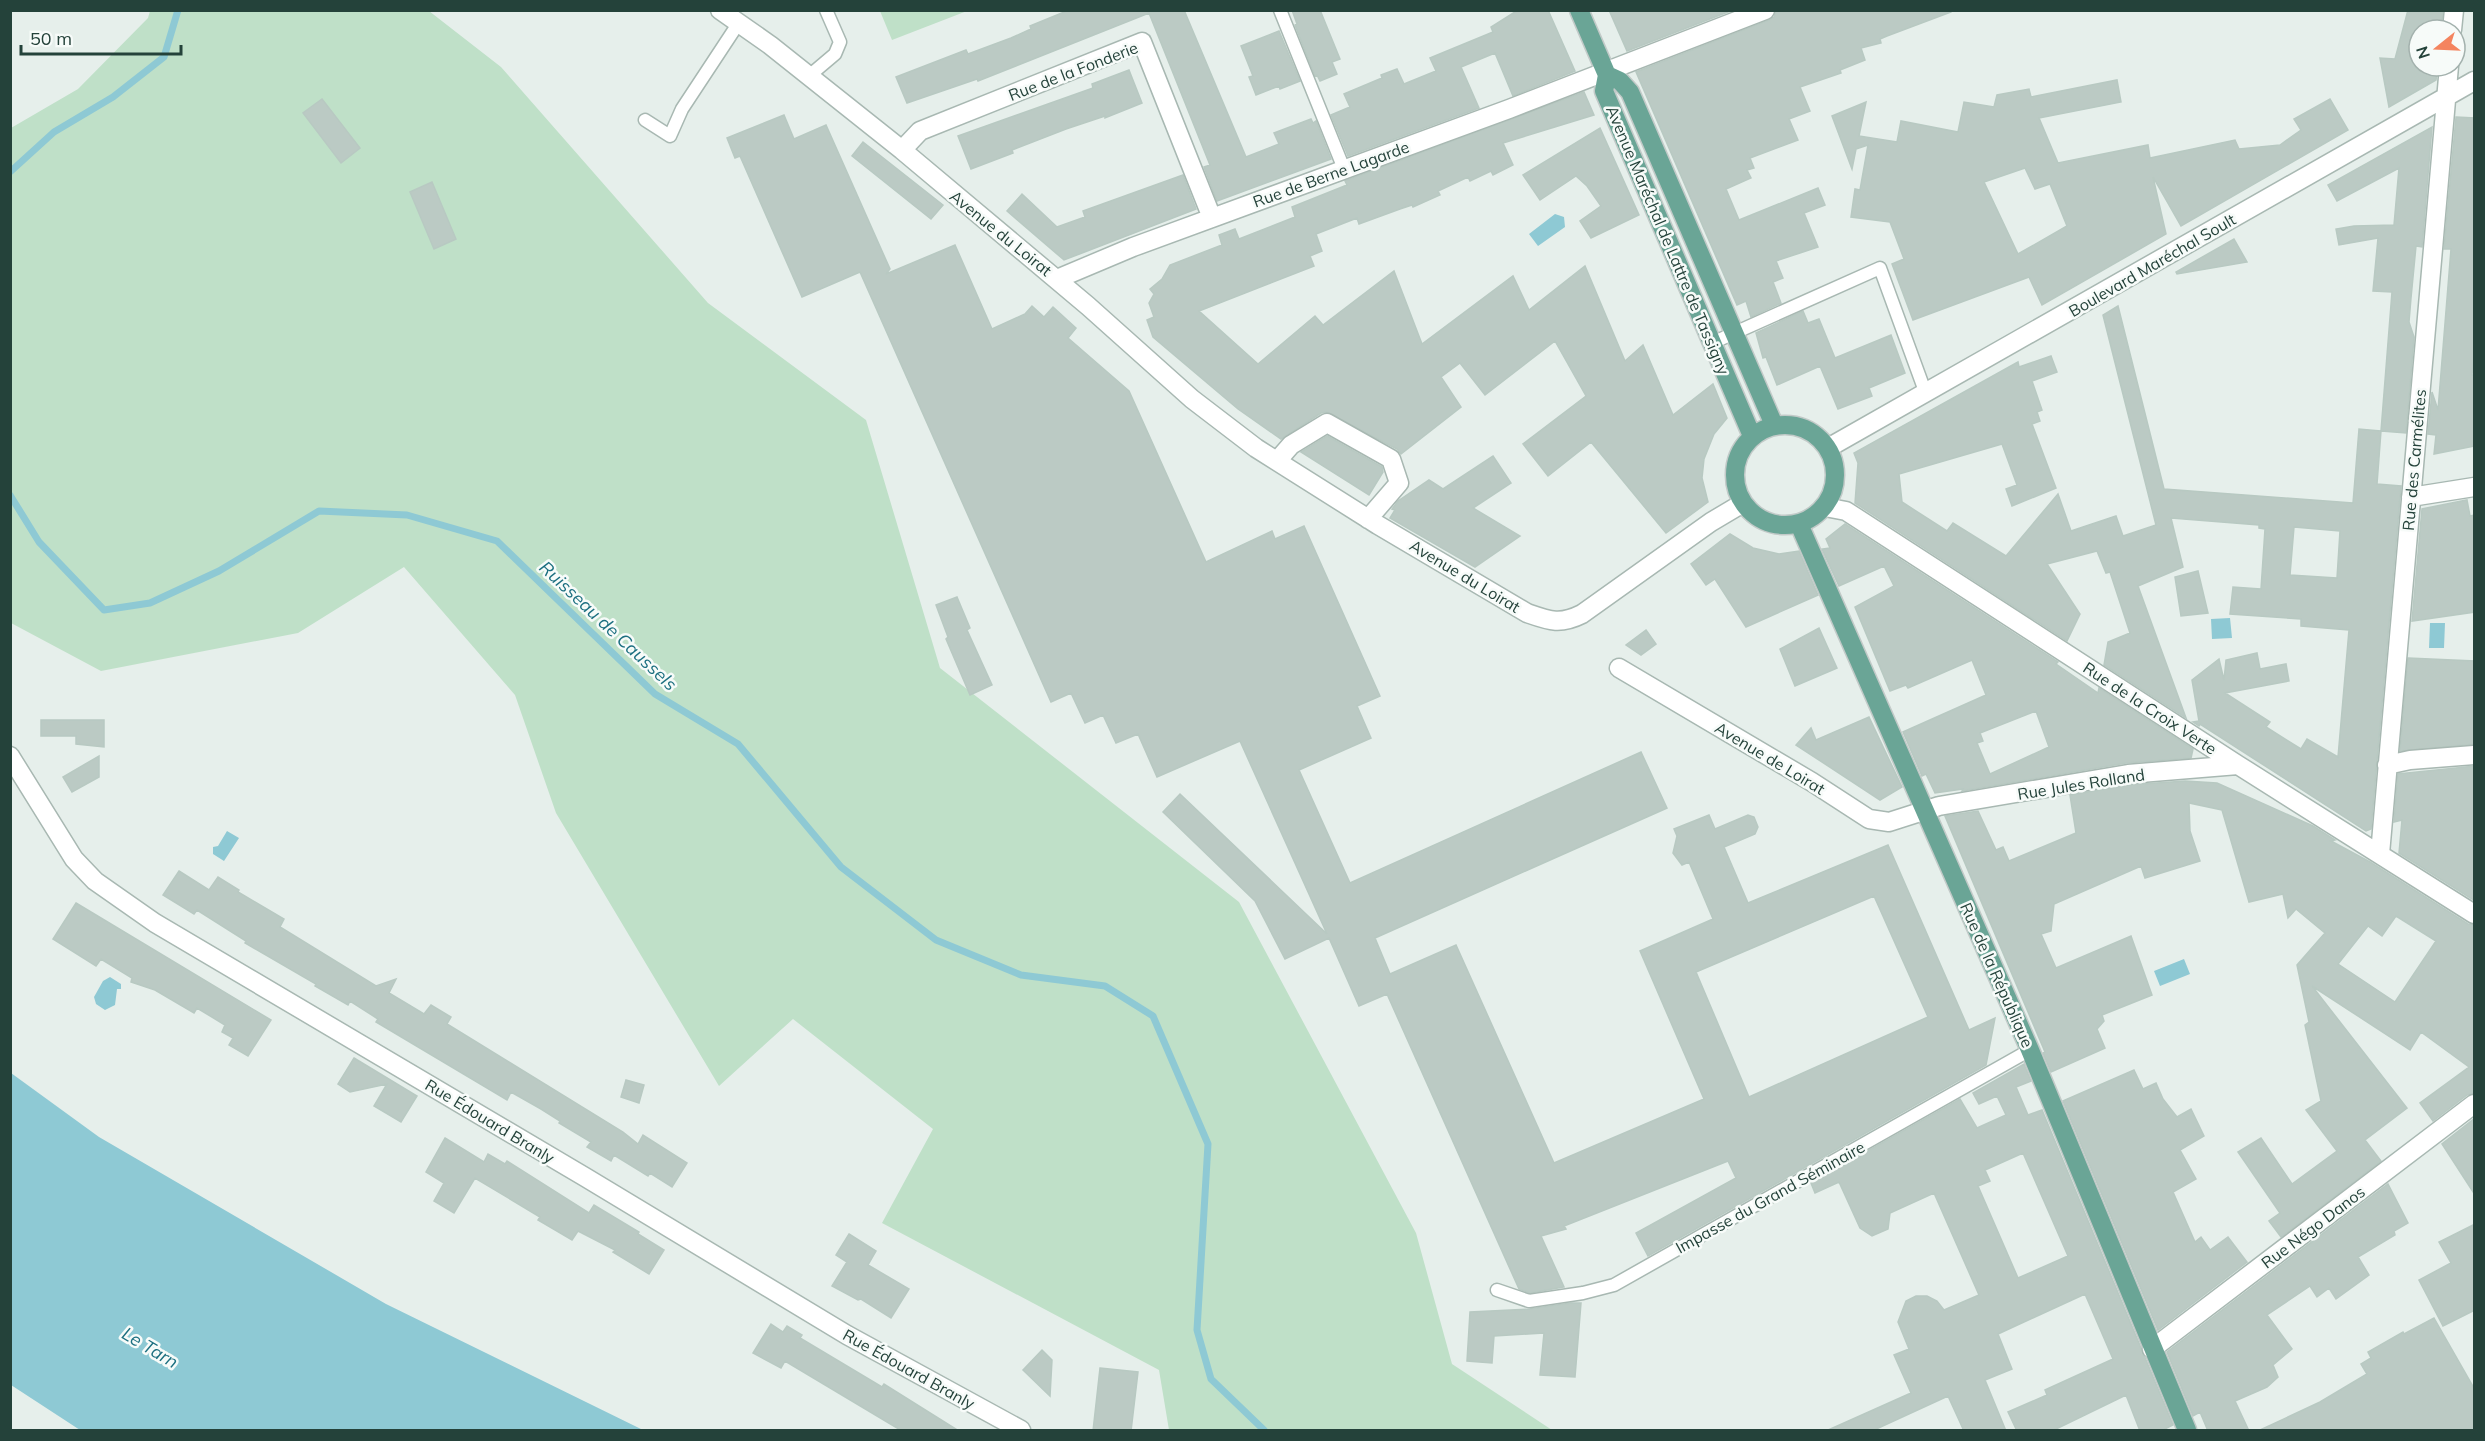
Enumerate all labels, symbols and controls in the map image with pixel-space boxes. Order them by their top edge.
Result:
scale bar [21,18,182,56]
north arrow [2407,18,2467,78]
text: 50 m [30,27,72,50]
street label: Rue de la Fonderie [1005,37,1141,105]
text: N [2411,44,2434,61]
street label: Avenue Maréchal de Lattre de Tassigny [1602,102,1734,378]
street label: Rue de Berne Lagarde [1250,136,1412,212]
street label: Avenue du Loirat [946,186,1056,280]
street label: Boulevard Maréchal Soult [2065,209,2239,321]
street label: Rue des Carmélites [2398,388,2430,532]
street label: Avenue du Loirat [1406,535,1524,617]
water label: Ruisseau de Caussels [535,556,682,695]
street label: Rue de la Croix Verte [2080,657,2220,759]
street label: Avenue de Loirat [1711,717,1829,799]
street label: Rue Jules Rolland [2016,764,2146,804]
street label: Rue de la République [1956,899,2038,1051]
street label: Rue Édouard Branly [422,1074,559,1168]
street label: Impasse du Grand Séminaire [1672,1137,1868,1257]
street label: Rue Négo Danos [2257,1181,2369,1273]
water label: Le Tarn [118,1322,183,1373]
street label: Rue Édouard Branly [840,1325,979,1414]

